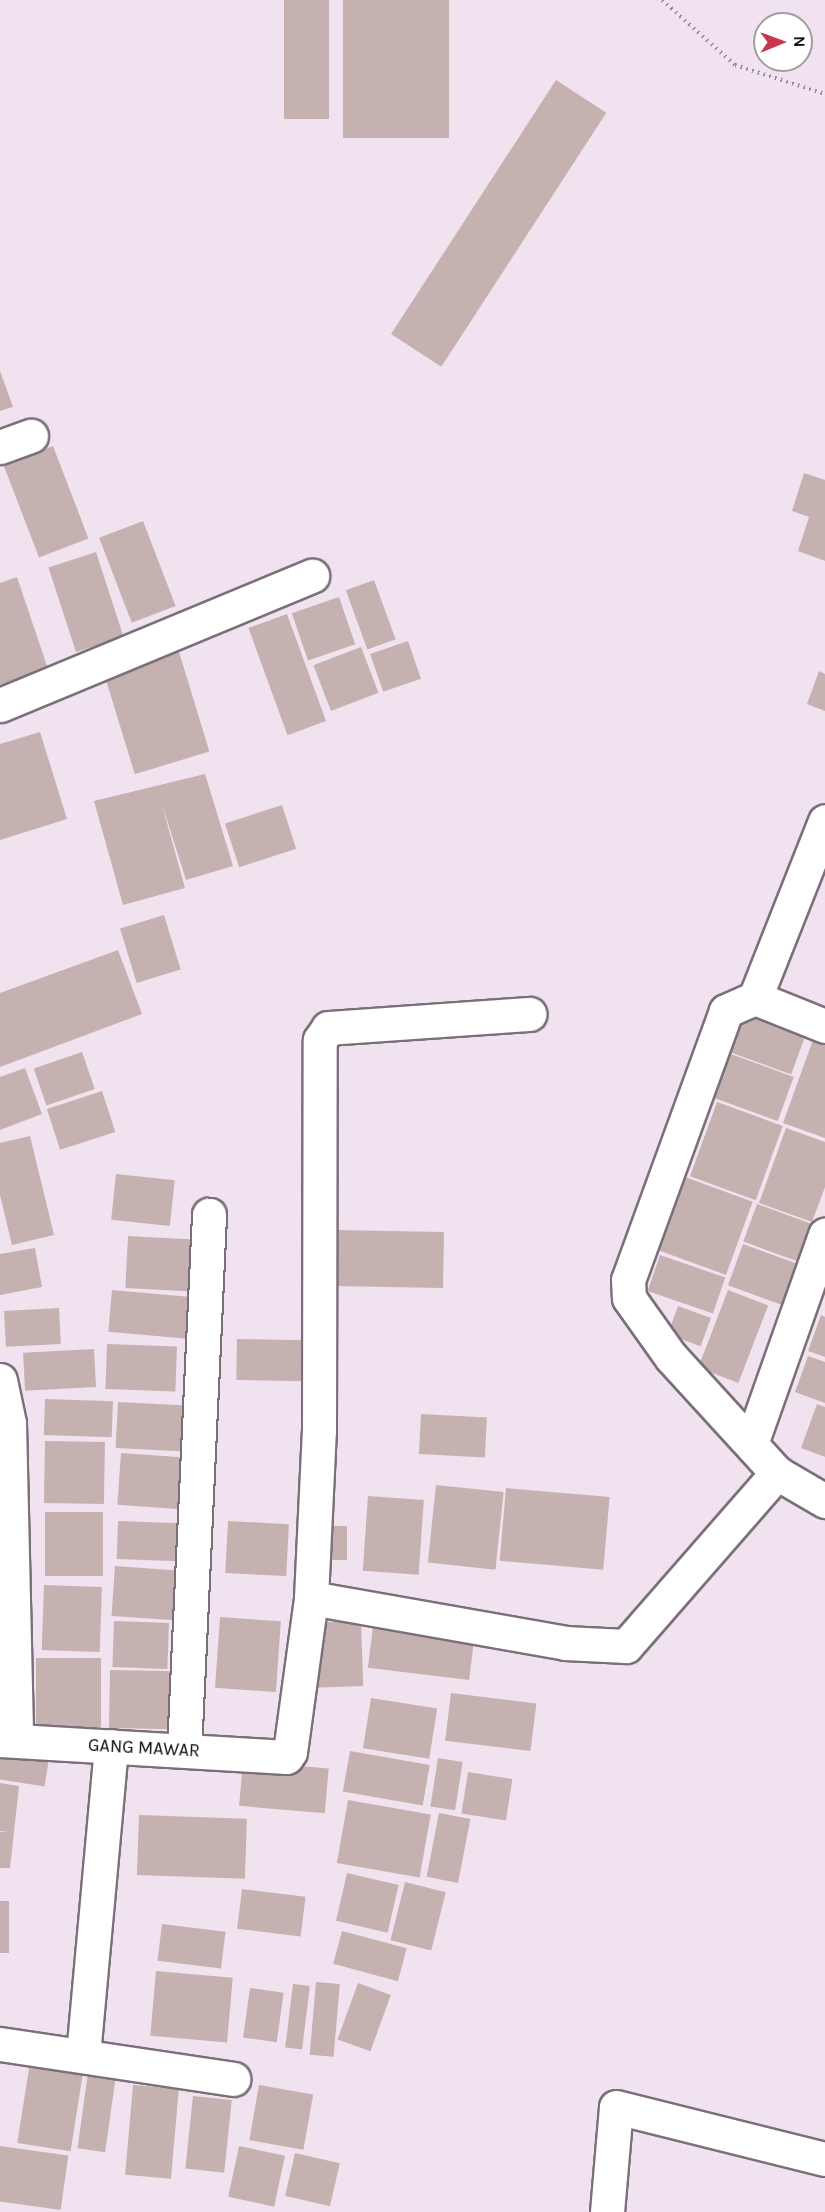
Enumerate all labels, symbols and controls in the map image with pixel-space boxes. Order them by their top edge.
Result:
north arrow [753,12,813,72]
text: N [790,36,809,48]
street label: GANG MAWAR [87,1734,201,1762]

